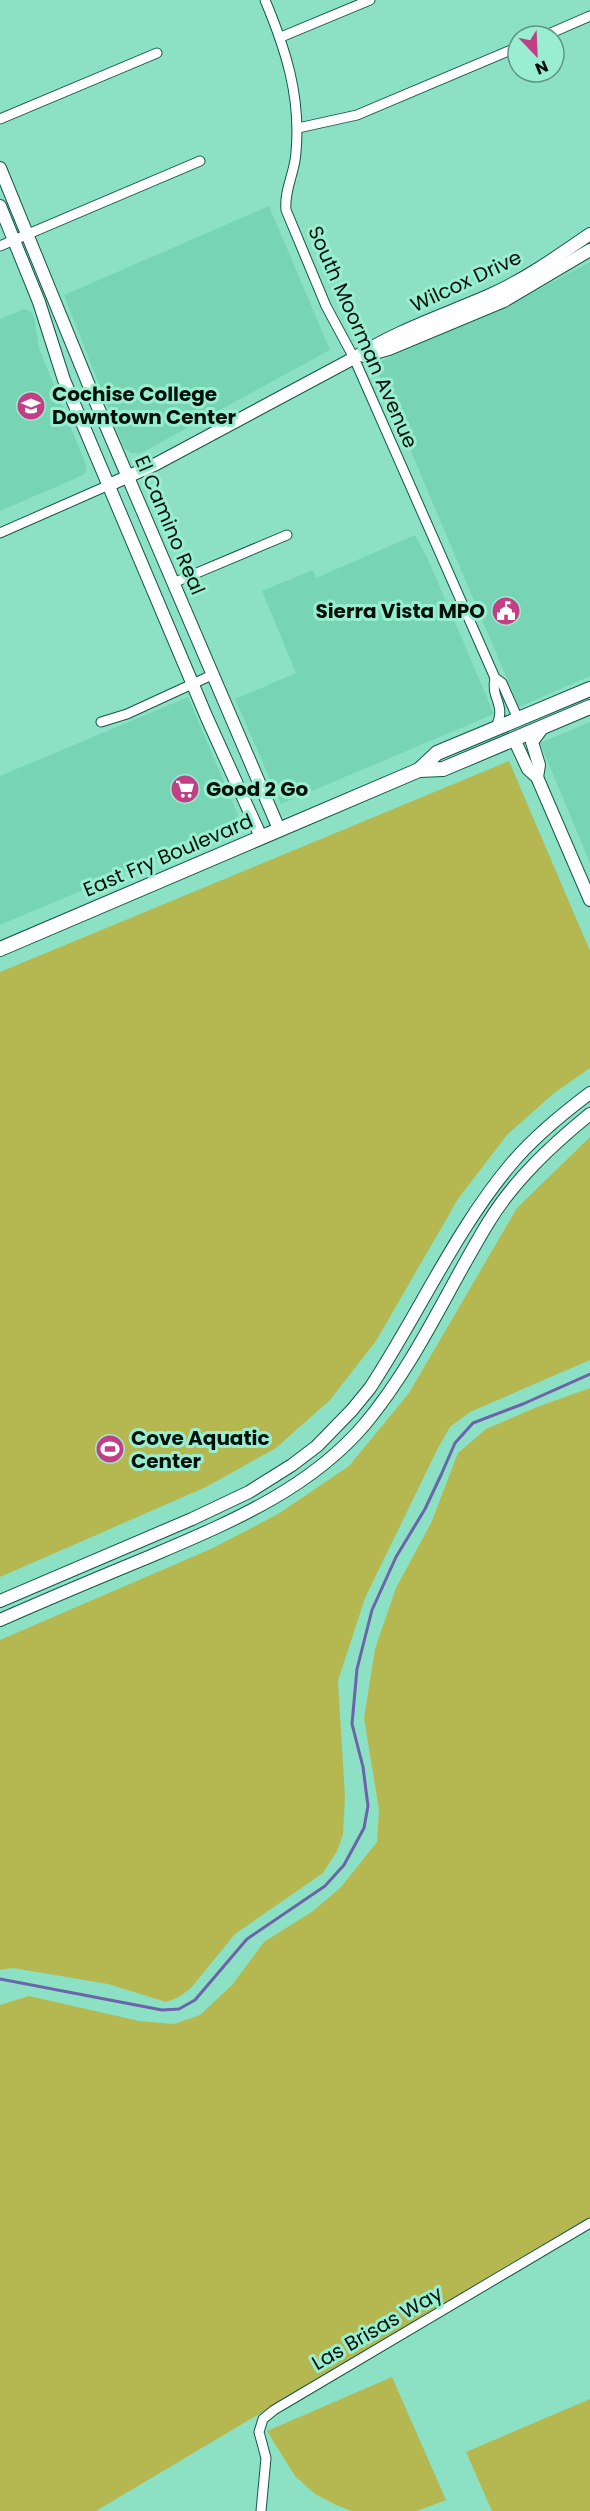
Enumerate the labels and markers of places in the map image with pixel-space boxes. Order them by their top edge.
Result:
place label: Cochise College Downtown Center [52,380,236,431]
school or university icon: Cochise College Downtown Center [15,390,47,422]
public building icon: Sierra Vista MPO [490,595,522,627]
place label: Sierra Vista MPO [315,597,485,625]
supermarket icon: Good 2 Go [169,773,201,805]
place label: Good 2 Go [206,775,308,803]
place label: Cove Aquatic Center [131,1424,270,1475]
sports icon: Cove Aquatic Center [94,1433,126,1465]

